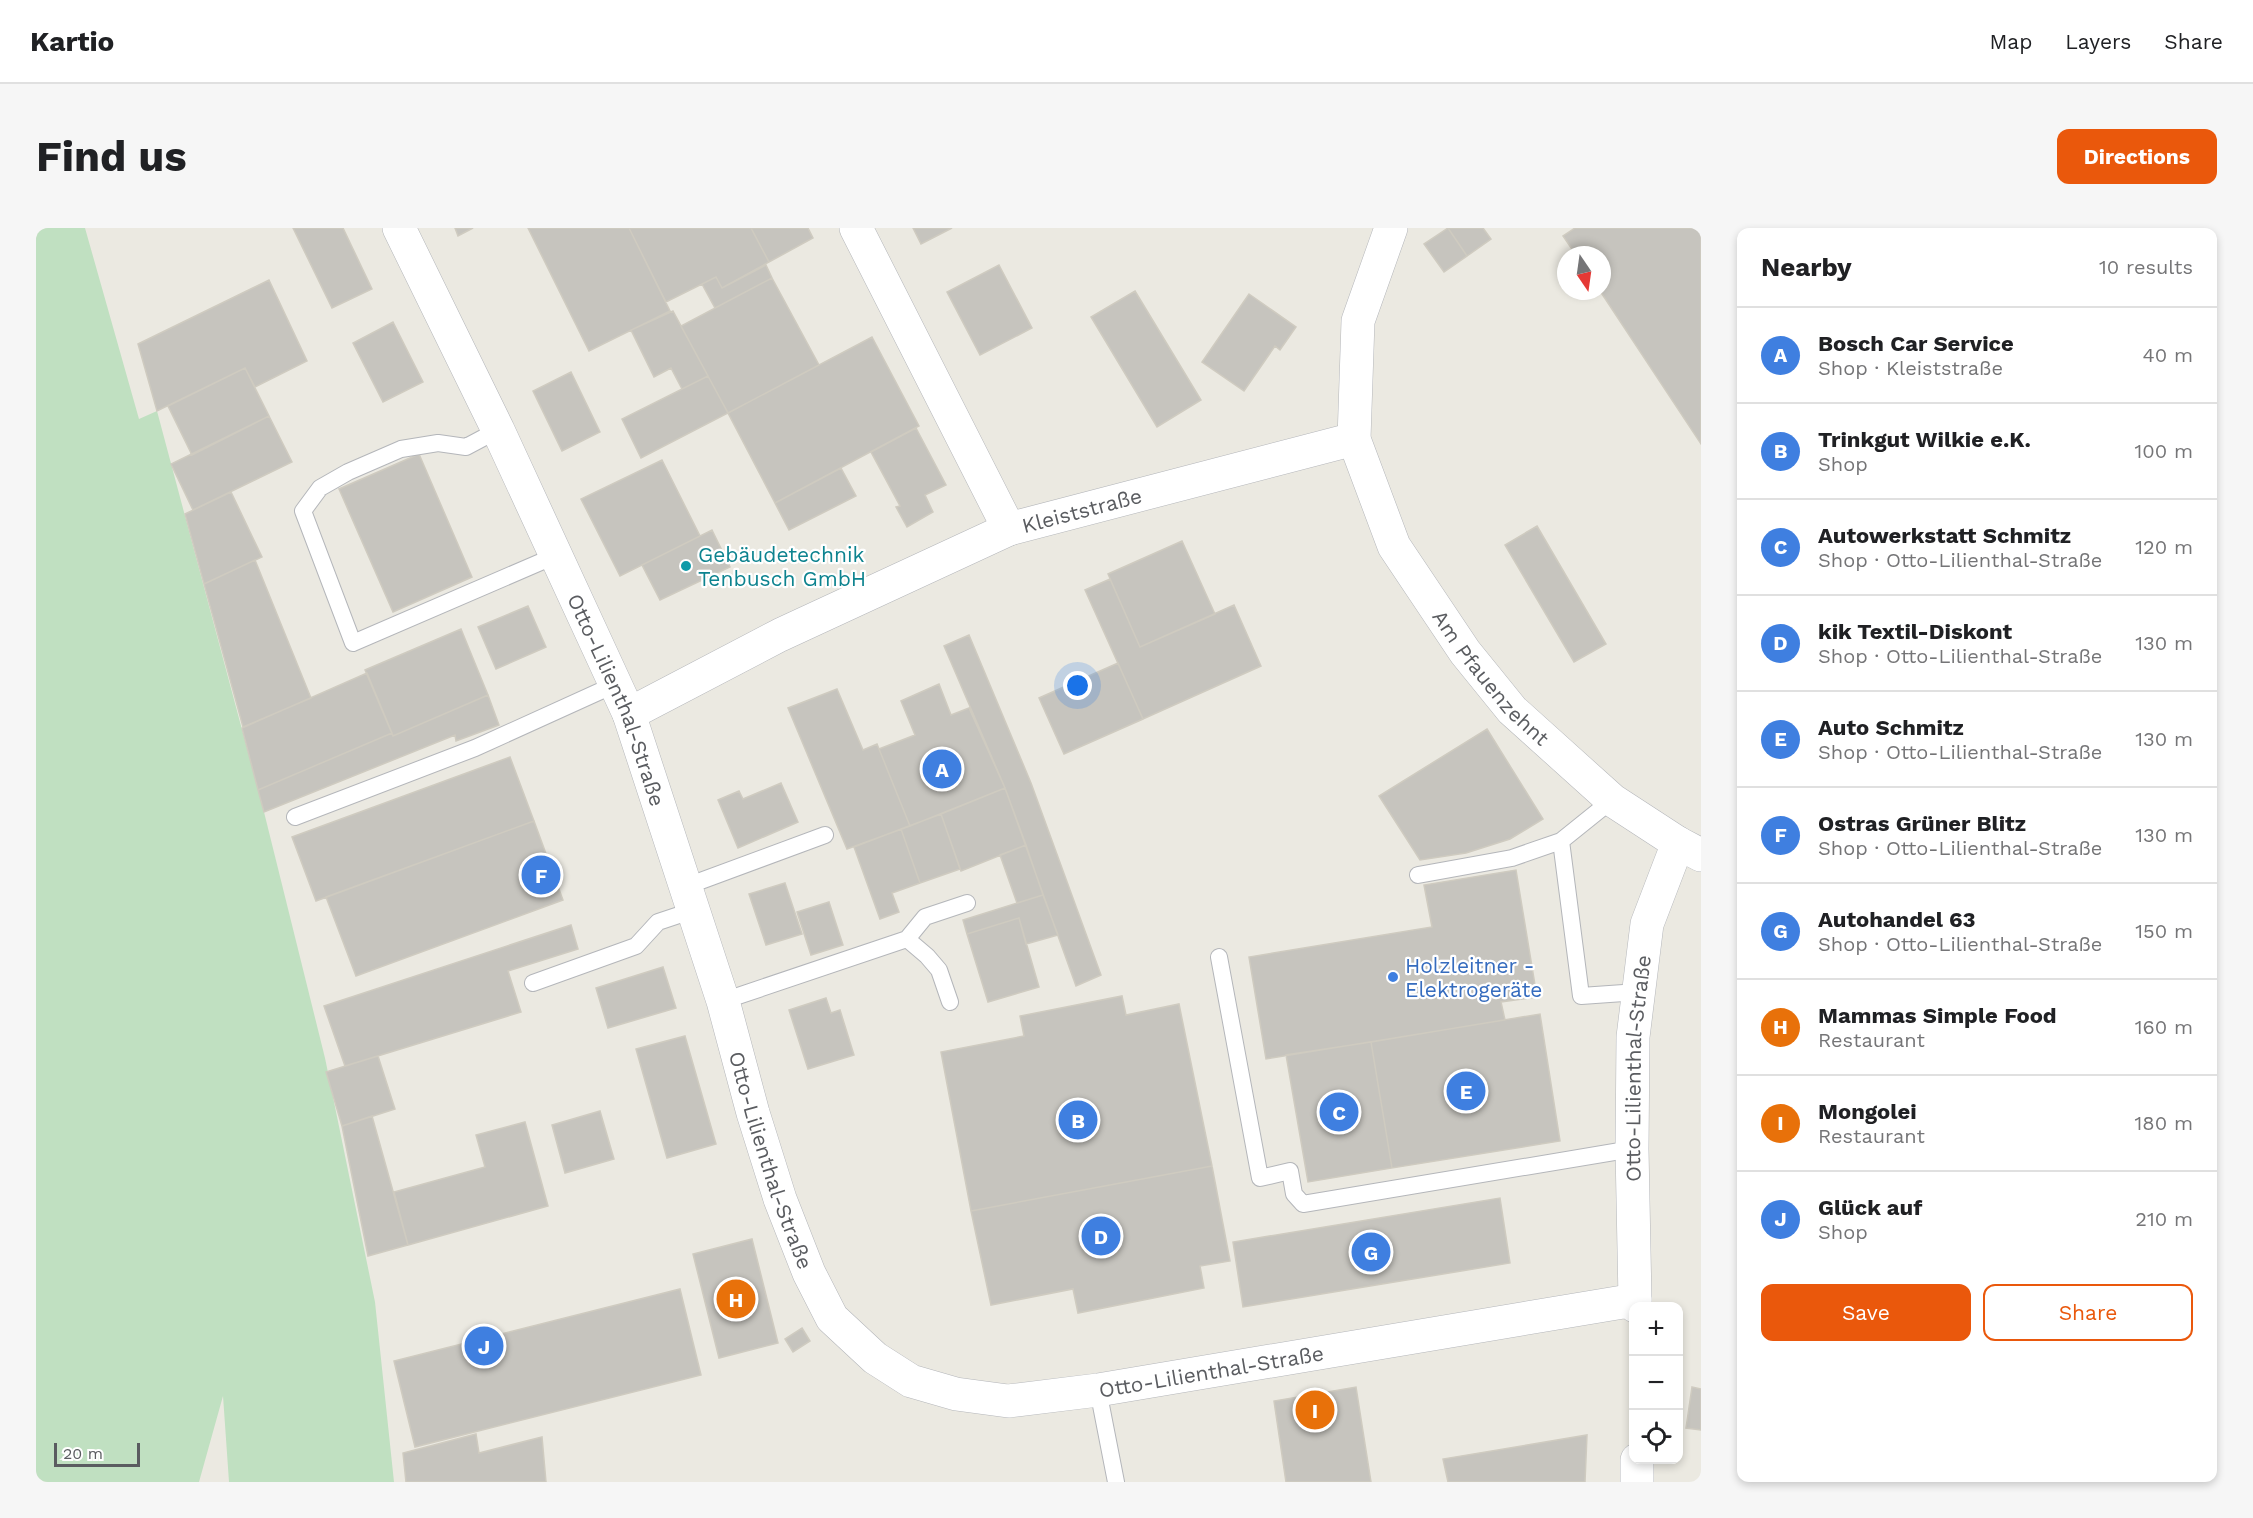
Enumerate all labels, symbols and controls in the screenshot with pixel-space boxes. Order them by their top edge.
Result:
text: Kartio [30,25,114,58]
text: Map [1989,29,2032,54]
text: Layers [2065,29,2131,54]
text: Share [2164,29,2223,54]
button: Directions [2057,129,2217,184]
text: Find us [36,132,187,181]
north arrow [1557,246,1611,300]
text: Nearby [1761,252,1852,282]
text: 10 results [2099,255,2193,279]
text: Bosch Car Service [1818,331,2014,356]
text: A [1774,343,1787,367]
text: 40 m [2142,343,2193,367]
text: Shop · Kleiststraße [1818,356,2003,380]
text: Trinkgut Wilkie e.K. [1818,427,2031,452]
text: B [1774,439,1787,463]
text: 100 m [2134,439,2193,463]
text: Shop [1818,452,1868,476]
street label: Kleiststraße [1019,482,1144,538]
text: Autowerkstatt Schmitz [1818,523,2071,548]
text: C [1774,535,1787,559]
text: 120 m [2135,535,2193,559]
place label: Gebäudetechnik Tenbusch GmbH [698,542,866,591]
text: Shop · Otto-Lilienthal-Straße [1818,548,2102,572]
marker: Gebäudetechnik Tenbusch GmbH [679,559,693,573]
street label: Otto-Lilienthal-Straße [563,589,671,809]
street label: Am Pfauenzehnt [1428,605,1555,750]
text: kik Textil-Diskont [1818,619,2012,644]
text: D [1773,631,1788,655]
text: 130 m [2135,631,2193,655]
text: Shop · Otto-Lilienthal-Straße [1818,644,2102,668]
your location [1063,671,1092,700]
text: Auto Schmitz [1818,715,1964,740]
text: E [1774,727,1787,751]
text: 130 m [2135,727,2193,751]
text: Shop · Otto-Lilienthal-Straße [1818,740,2102,764]
pin: A [922,746,962,792]
text: Ostras Grüner Blitz [1818,811,2026,836]
text: F [1774,823,1787,847]
text: 130 m [2135,823,2193,847]
text: Shop · Otto-Lilienthal-Straße [1818,836,2102,860]
pin: F [522,852,560,898]
text: Autohandel 63 [1818,907,1976,932]
text: G [1773,919,1788,943]
text: 150 m [2135,919,2193,943]
text: Shop · Otto-Lilienthal-Straße [1818,932,2102,956]
place label: Holzleitner - Elektrogeräte [1405,953,1542,1002]
street label: Otto-Lilienthal-Straße [1619,953,1656,1182]
marker: Holzleitner - Elektrogeräte [1386,970,1400,984]
text: Mammas Simple Food [1818,1003,2057,1028]
text: H [1773,1015,1788,1039]
text: 160 m [2135,1015,2193,1039]
text: Restaurant [1818,1028,1925,1052]
street label: Otto-Lilienthal-Straße [725,1049,819,1272]
pin: E [1446,1068,1486,1114]
pin: C [1320,1090,1358,1134]
pin: B [1058,1098,1098,1142]
text: Mongolei [1818,1099,1917,1124]
text: I [1777,1111,1784,1135]
text: 180 m [2135,1111,2193,1135]
text: Restaurant [1818,1124,1925,1148]
text: Glück auf [1818,1195,1922,1220]
text: J [1774,1207,1787,1231]
text: 210 m [2135,1207,2193,1231]
pin: D [1082,1214,1120,1258]
text: Shop [1818,1220,1868,1244]
pin: G [1352,1230,1390,1274]
pin: H [716,1276,756,1322]
button: Save [1761,1284,1971,1341]
button: Share [1983,1284,2193,1341]
map controls [1629,1302,1683,1464]
button: + [1629,1302,1683,1356]
pin: J [464,1324,504,1368]
street label: Otto-Lilienthal-Straße [1097,1340,1325,1402]
button: − [1629,1356,1683,1410]
pin: I [1296,1388,1334,1432]
button: locate [1629,1410,1683,1464]
scale bar [54,1440,140,1468]
text: 20 m [63,1444,103,1463]

